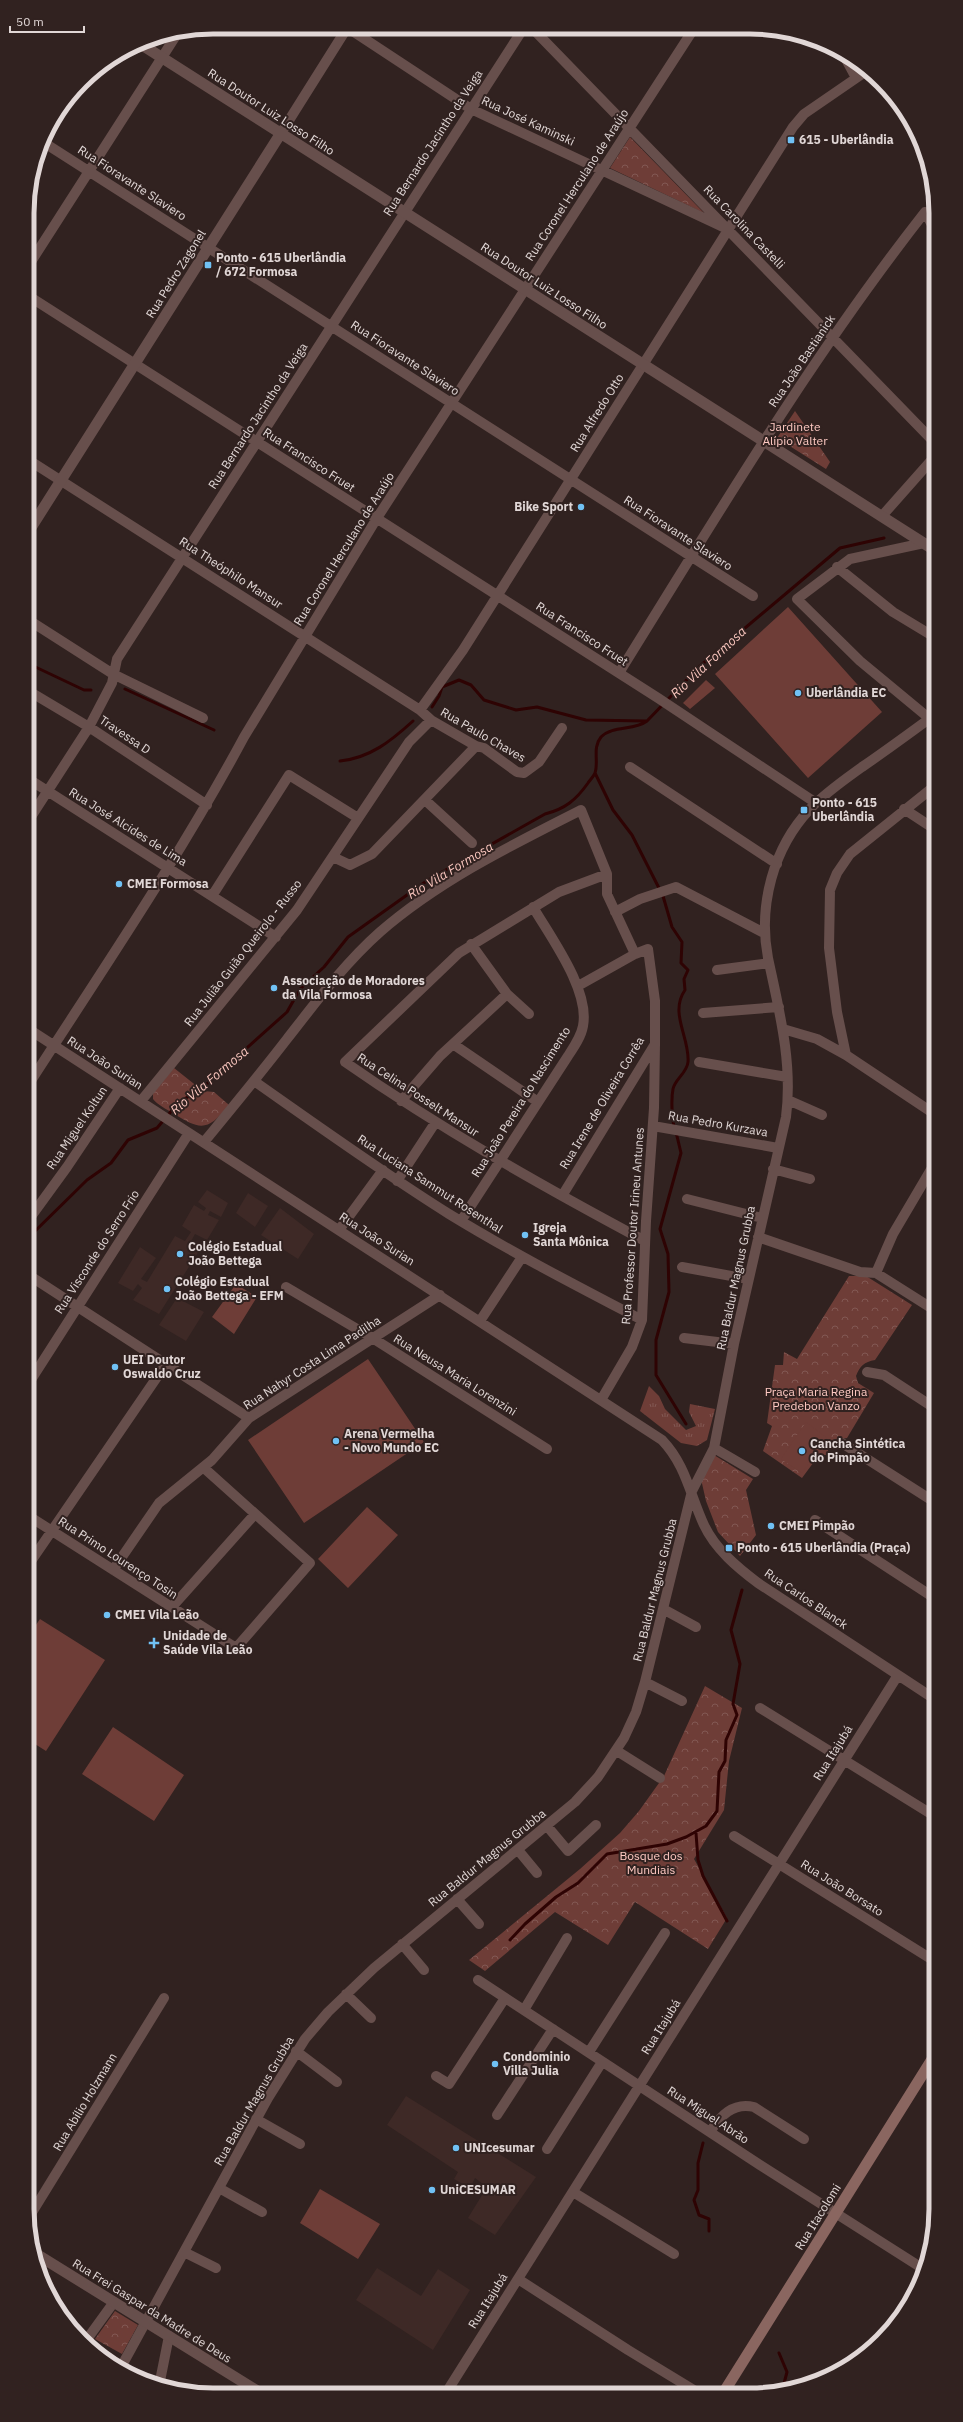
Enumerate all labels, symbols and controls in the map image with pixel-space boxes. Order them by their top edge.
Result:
scale bar [10,8,84,34]
text: 50 m [16,14,44,29]
street label: Rua Doutor Luiz Losso Filho [205,65,338,158]
street label: Rua Bernardo Jacintho da Veiga [380,66,486,219]
street label: Rua José Kaminski [479,92,577,149]
street label: Rua Coronel Herculano de Araújo [522,106,632,264]
place label: 615 - Uberlândia [799,132,894,147]
marker: 615 - Uberlândia [786,135,796,145]
street label: Rua Fioravante Slaviero [75,142,190,223]
street label: Rua Carolina Castelli [700,182,788,272]
street label: Rua Pedro Zagonel [142,227,209,321]
street label: Rua Doutor Luiz Losso Filho [478,239,611,332]
place label: Ponto - 615 Uberlândia / 672 Formosa [216,250,346,279]
marker: Ponto - 615 Uberlândia / 672 Formosa [203,260,213,270]
street label: Rua João Bastianick [765,311,838,410]
street label: Rua Fioravante Slaviero [348,317,463,398]
street label: Rua Bernardo Jacintho da Veiga [205,339,311,492]
street label: Rua Alfredo Otto [566,371,627,455]
park label: Jardinete Alípio Valter [762,419,828,448]
street label: Rua Francisco Fruet [260,424,358,495]
street label: Rua Coronel Herculano de Araújo [290,469,397,628]
street label: Rua Fioravante Slaviero [621,492,736,573]
place label: Bike Sport [514,499,573,514]
marker: Bike Sport [576,502,586,512]
street label: Rua Theóphilo Mansur [177,534,286,612]
street label: Rua Francisco Fruet [533,598,631,669]
water label: Rio Vila Formosa [667,623,750,702]
place label: Uberlândia EC [806,685,887,700]
marker: Uberlândia EC [793,688,803,698]
street label: Rua Paulo Chaves [438,704,529,765]
street label: Travessa D [97,712,154,757]
street label: Rua José Alcides de Lima [66,784,191,869]
place label: Ponto - 615 Uberlândia [812,795,877,824]
marker: Ponto - 615 Uberlândia [799,805,809,815]
water label: Rio Vila Formosa [404,838,496,903]
place label: CMEI Formosa [127,876,209,891]
street label: Rua Julião Guião Queirolo - Russo [181,876,305,1029]
marker: CMEI Formosa [114,879,124,889]
place label: Associação de Moradores da Vila Formosa [282,973,425,1002]
marker: Associação de Moradores da Vila Formosa [269,983,279,993]
street label: Rua João Pereira do Nascimento [468,1023,573,1180]
street label: Rua João Surian [65,1033,146,1093]
street label: Rua Irene de Oliveira Corrêa [556,1033,647,1172]
water label: Rio Vila Formosa [167,1043,252,1118]
street label: Rua Celina Posselt Mansur [354,1050,483,1140]
street label: Rua Miguel Koltun [43,1083,110,1172]
street label: Rua Pedro Kurzava [667,1107,770,1140]
street label: Rua Professor Doutor Irineu Antunes [618,1127,647,1325]
street label: Rua Luciana Sammut Rosenthal [355,1131,506,1236]
street label: Rua Visconde do Serro Frio [51,1187,142,1317]
street label: Rua Baldur Magnus Grubba [713,1204,758,1351]
street label: Rua João Surian [337,1209,418,1269]
place label: Igreja Santa Mônica [533,1220,609,1249]
marker: Igreja Santa Mônica [520,1230,530,1240]
place label: Colégio Estadual João Bettega [188,1239,283,1268]
marker: Colégio Estadual João Bettega [175,1249,185,1259]
place label: Colégio Estadual João Bettega - EFM [175,1274,284,1303]
marker: Colégio Estadual João Bettega - EFM [162,1284,172,1294]
street label: Rua Nahyr Costa Lima Padilha [240,1312,384,1413]
street label: Rua Neusa Maria Lorenzini [391,1331,520,1419]
place label: UEI Doutor Oswaldo Cruz [123,1352,201,1381]
marker: UEI Doutor Oswaldo Cruz [110,1362,120,1372]
park label: Praça Maria Regina Predebon Vanzo [765,1384,868,1413]
place label: Arena Vermelha - Novo Mundo EC [344,1426,439,1455]
marker: Arena Vermelha - Novo Mundo EC [331,1436,341,1446]
place label: Cancha Sintética do Pimpão [810,1436,905,1465]
marker: Cancha Sintética do Pimpão [797,1446,807,1456]
street label: Rua Primo Lourenço Tosin [56,1513,181,1602]
street label: Rua Baldur Magnus Grubba [629,1516,680,1663]
place label: CMEI Pimpão [779,1518,855,1533]
marker: CMEI Pimpão [766,1521,776,1531]
place label: Ponto - 615 Uberlândia (Praça) [737,1540,910,1555]
marker: Ponto - 615 Uberlândia (Praça) [724,1543,734,1553]
street label: Rua Carlos Blanck [762,1565,851,1632]
place label: CMEI Vila Leão [115,1607,199,1622]
marker: CMEI Vila Leão [102,1610,112,1620]
place label: Unidade de Saúde Vila Leão [163,1628,253,1657]
marker: Unidade de Saúde Vila Leão [148,1637,160,1649]
street label: Rua Itajubá [810,1722,856,1783]
street label: Rua Baldur Magnus Grubba [425,1805,549,1910]
park label: Bosque dos Mundiais [619,1848,683,1877]
street label: Rua João Borsato [798,1856,887,1919]
street label: Rua Itajubá [638,1996,684,2057]
street label: Rua Baldur Magnus Grubba [210,2033,297,2168]
place label: Condominio Villa Julia [503,2049,571,2078]
street label: Rua Abílio Holzmann [49,2050,120,2154]
marker: Condominio Villa Julia [490,2059,500,2069]
street label: Rua Miguel Abrão [665,2083,752,2147]
place label: UNIcesumar [464,2140,535,2155]
marker: UNIcesumar [451,2143,461,2153]
street label: Rua Itacolomi [791,2181,844,2253]
place label: UniCESUMAR [440,2182,516,2197]
marker: UniCESUMAR [427,2185,437,2195]
street label: Rua Frei Gaspar da Madre de Deus [70,2255,235,2366]
street label: Rua Itajubá [465,2270,511,2331]

